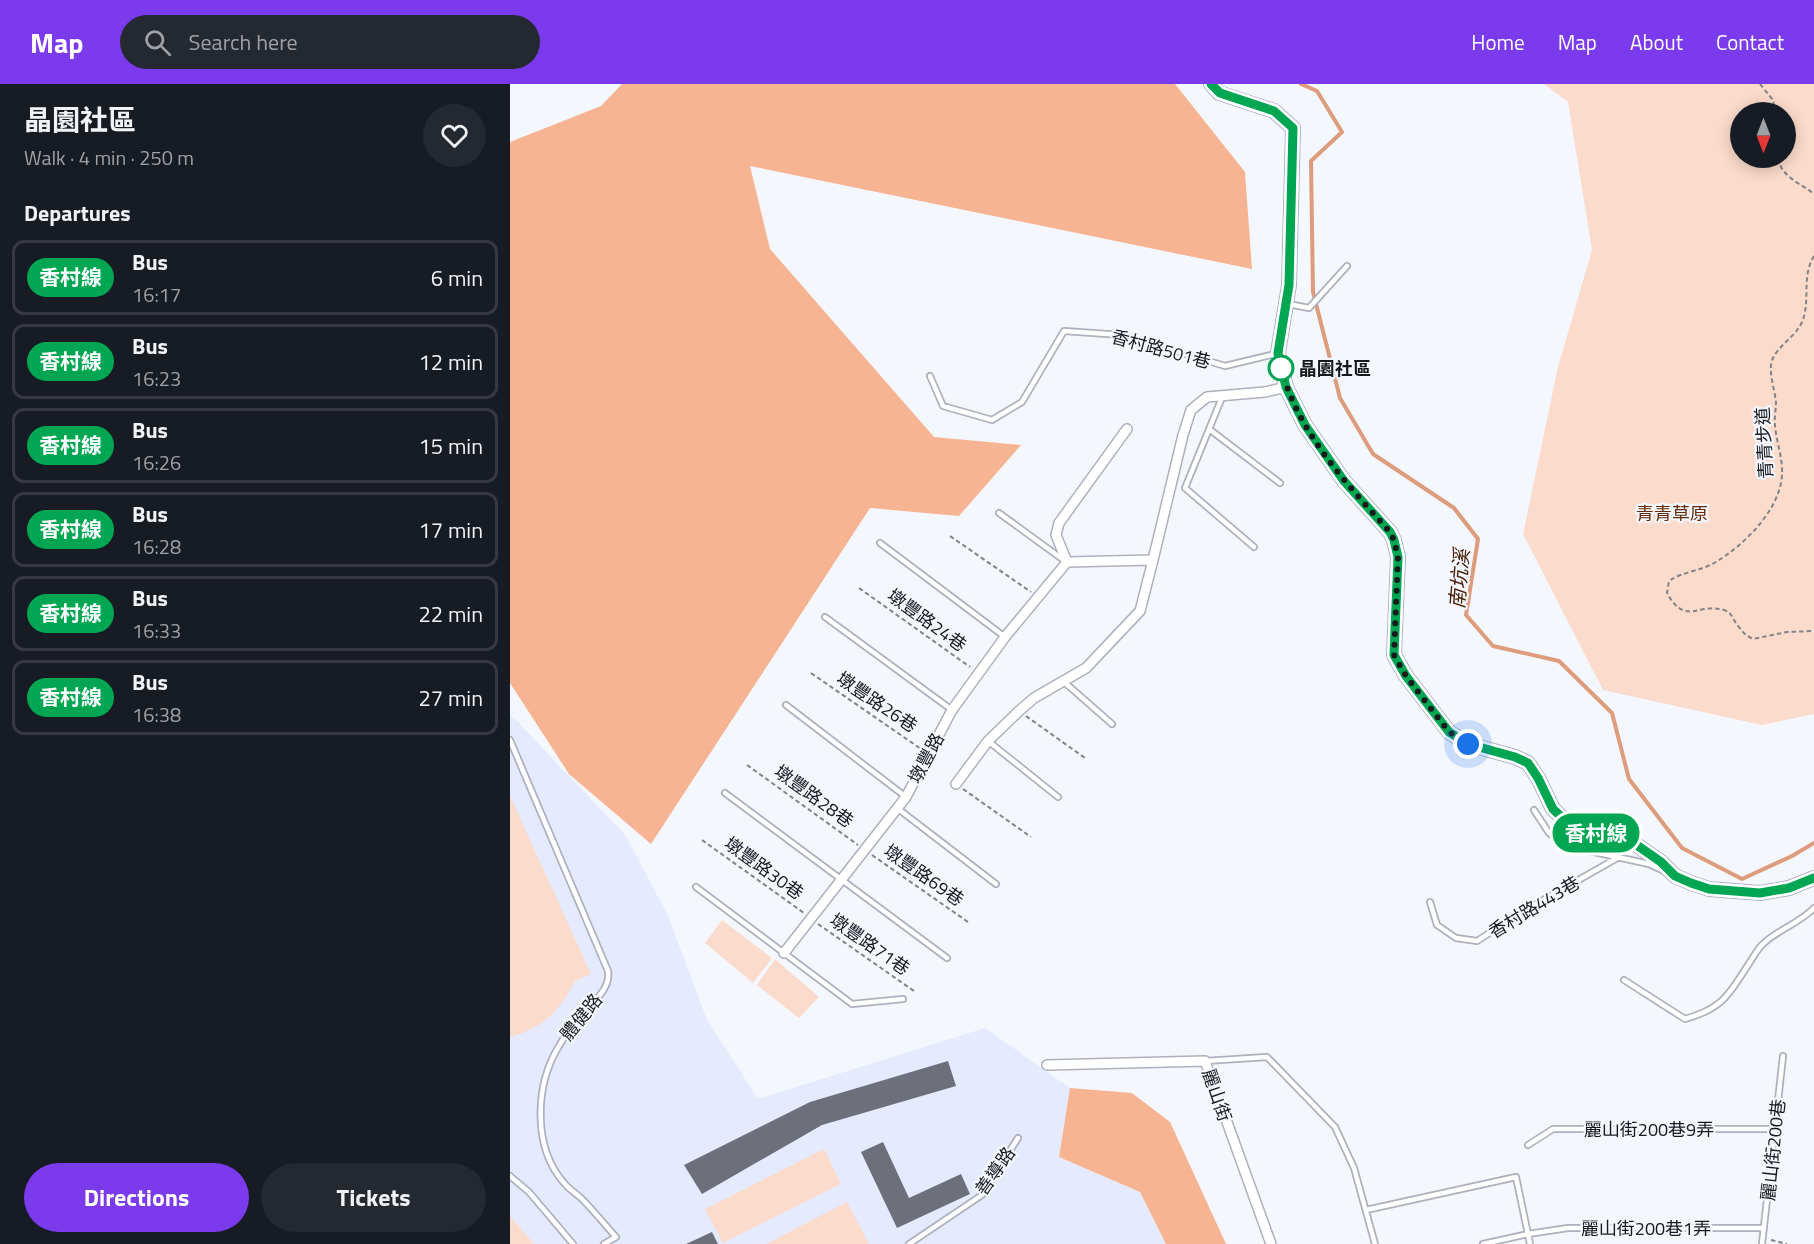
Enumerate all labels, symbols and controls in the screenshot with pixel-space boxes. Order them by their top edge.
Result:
search box [120,15,540,69]
text: Map [30,21,84,64]
text: Search here [189,25,298,59]
icon: search [141,26,174,59]
text: Home [1471,26,1525,58]
text: Map [1558,26,1597,58]
text: About [1630,26,1683,58]
text: Contact [1716,26,1784,58]
text: 晶園社區 [24,98,136,141]
north arrow [1730,102,1796,168]
map controls [1730,102,1796,168]
button: heart [423,104,486,167]
text: Walk · 4 min · 250 m [24,142,194,173]
text: Departures [24,196,131,230]
text: Bus [132,245,168,279]
text: 香村線 [39,261,102,293]
text: 6 min [431,261,483,295]
text: 16:17 [132,279,181,310]
street label: 香村路501巷 [1108,323,1214,375]
text: Bus [132,329,168,363]
text: 香村線 [39,345,102,377]
text: 12 min [418,345,483,379]
marker: 晶園社區 [1268,355,1294,381]
place label: 晶園社區 [1299,355,1371,382]
text: 16:23 [132,363,181,394]
street label: 青青步道 [1749,406,1779,480]
text: Bus [132,413,168,447]
text: 香村線 [39,429,102,461]
text: 15 min [418,429,483,463]
text: 16:26 [132,447,181,478]
text: Bus [132,497,168,531]
park label: 青青草原 [1636,500,1708,527]
text: 香村線 [39,513,102,545]
text: 17 min [418,513,483,547]
text: 16:28 [132,531,181,562]
water label: 南坑溪 [1441,545,1477,610]
text: Bus [132,581,168,615]
street label: 墩豐路24巷 [882,582,972,658]
text: 香村線 [39,597,102,629]
text: 22 min [418,597,483,631]
text: 16:33 [132,615,181,646]
text: Bus [132,665,168,699]
street label: 墩豐路26巷 [831,665,923,739]
text: 香村線 [39,681,102,713]
text: 27 min [418,681,483,715]
text: 16:38 [132,699,181,730]
street label: 墩豐路 [901,728,951,788]
your location [1453,729,1483,759]
street label: 墩豐路28巷 [769,758,859,834]
line badge: 香村線 [1562,814,1630,852]
text: 香村線 [1565,817,1628,849]
street label: 墩豐路30巷 [719,830,809,906]
street label: 墩豐路69巷 [879,838,969,912]
street label: 香村路443巷 [1483,869,1585,945]
street label: 墩豐路71巷 [825,907,915,981]
street label: 體健路 [554,988,608,1046]
street label: 麗山街 [1195,1065,1239,1125]
street label: 麗山街200巷 [1754,1098,1792,1202]
street label: 麗山街200巷9弄 [1584,1116,1714,1143]
street label: 善導路 [968,1141,1022,1201]
button: Directions [24,1163,249,1232]
button: Tickets [261,1163,486,1232]
street label: 麗山街200巷1弄 [1581,1215,1711,1242]

